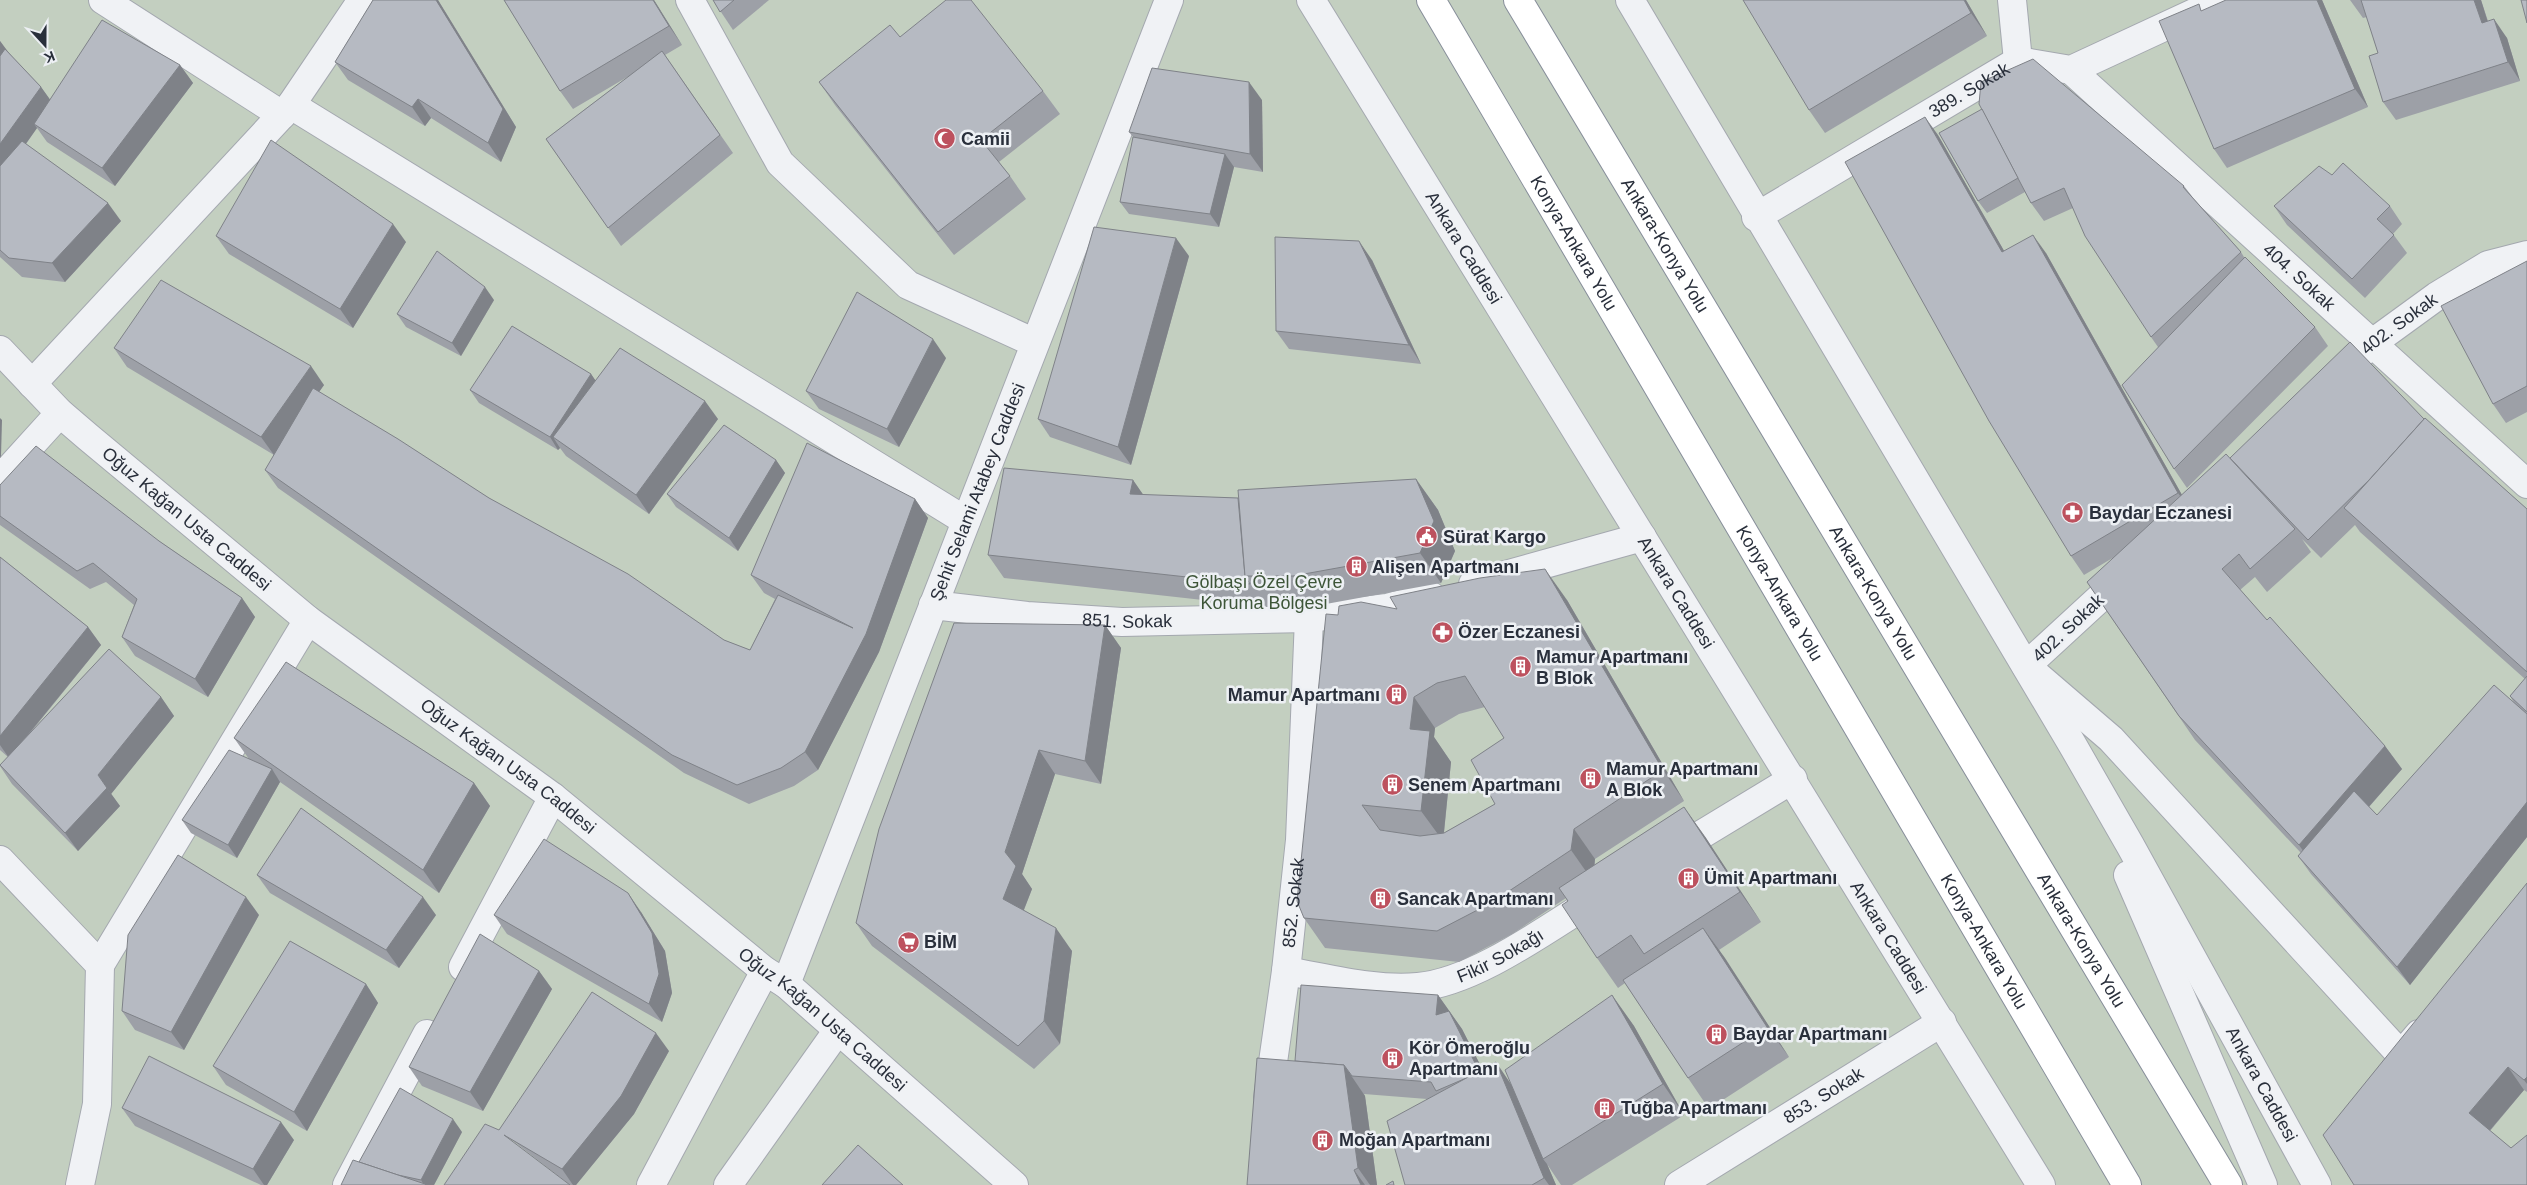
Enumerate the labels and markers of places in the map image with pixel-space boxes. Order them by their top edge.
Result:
mosque icon: Camii [933,127,957,151]
place label: Camii [961,129,1010,149]
pharmacy icon: Baydar Eczanesi [2061,501,2085,525]
place label: Baydar Eczanesi [2089,503,2232,523]
public building icon: Sürat Kargo [1415,525,1439,549]
place label: Sürat Kargo [1443,527,1546,547]
building icon: Alişen Apartmanı [1344,555,1368,579]
place label: Alişen Apartmanı [1372,557,1519,577]
pharmacy icon: Özer Eczanesi [1430,620,1454,644]
place label: Özer Eczanesi [1458,622,1580,642]
place label: Mamur Apartmanı B Blok [1536,647,1688,688]
building icon: Mamur Apartmanı B Blok [1508,655,1532,679]
building icon: Mamur Apartmanı [1384,683,1408,707]
place label: Mamur Apartmanı [1228,685,1380,705]
place label: Mamur Apartmanı A Blok [1606,759,1758,800]
building icon: Mamur Apartmanı A Blok [1578,767,1602,791]
building icon: Senem Apartmanı [1380,773,1404,797]
place label: Senem Apartmanı [1408,775,1560,795]
building icon: Ümit Apartmanı [1676,866,1700,890]
place label: Ümit Apartmanı [1704,868,1837,888]
building icon: Sancak Apartmanı [1369,887,1393,911]
place label: Sancak Apartmanı [1397,889,1553,909]
supermarket icon: BİM [896,930,920,954]
place label: BİM [924,932,957,952]
building icon: Baydar Apartmanı [1705,1022,1729,1046]
place label: Baydar Apartmanı [1733,1024,1887,1044]
place label: Kör Ömeroğlu Apartmanı [1409,1038,1530,1079]
building icon: Kör Ömeroğlu Apartmanı [1381,1046,1405,1070]
building icon: Tuğba Apartmanı [1593,1096,1617,1120]
place label: Tuğba Apartmanı [1621,1098,1767,1118]
building icon: Moğan Apartmanı [1311,1128,1335,1152]
place label: Moğan Apartmanı [1339,1130,1490,1150]

